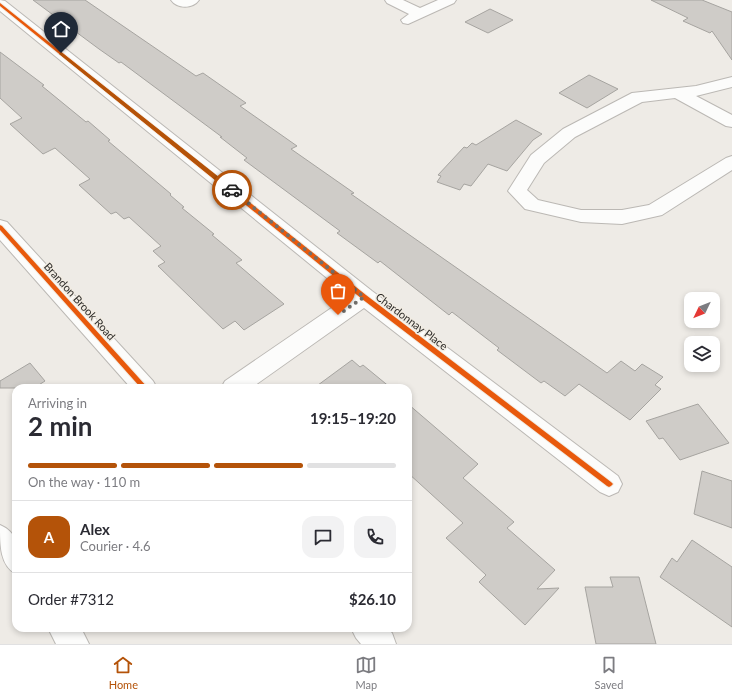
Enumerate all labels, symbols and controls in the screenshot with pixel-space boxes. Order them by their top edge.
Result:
pin [44,12,78,53]
icon: home [50,18,72,40]
courier [212,170,252,210]
icon: car [221,179,243,201]
street label: Brandon Brook Road [42,260,118,342]
pin [321,274,355,315]
icon: bag [327,280,349,302]
street label: Chardonnay Place [374,290,451,352]
north arrow [684,292,720,328]
map controls [684,292,720,372]
button: layers [684,336,720,372]
text: Arriving in [28,395,87,411]
text: 19:15–19:20 [310,409,396,427]
text: 2 min [28,410,92,442]
text: On the way · 110 m [28,474,140,490]
button: chat [302,516,344,558]
button: phone [354,516,396,558]
text: Alex [80,520,110,538]
text: A [44,528,54,546]
text: Courier · 4.6 [80,538,151,554]
text: Order #7312 [28,590,114,608]
text: $26.10 [349,590,396,608]
tab: Home [109,654,138,691]
tab: Map [355,654,377,691]
tab: Saved [595,654,623,691]

